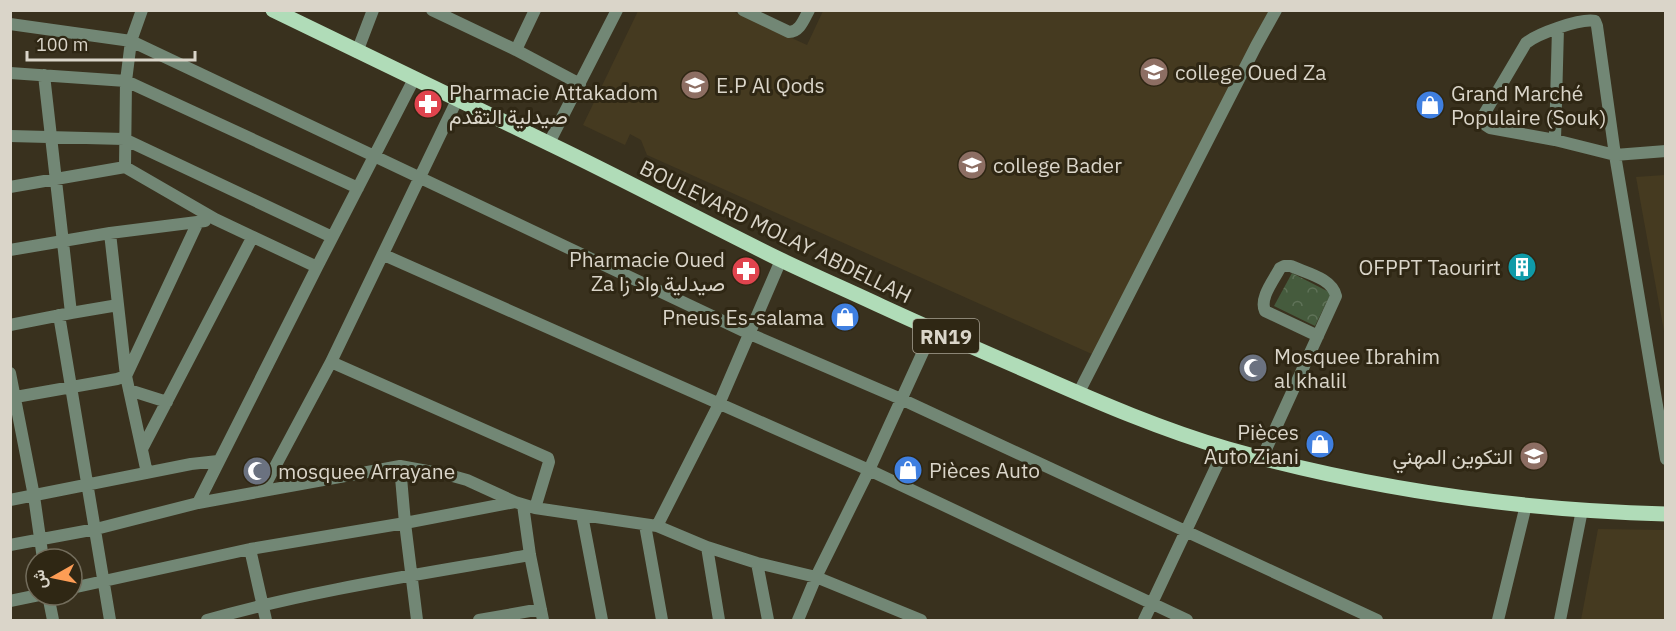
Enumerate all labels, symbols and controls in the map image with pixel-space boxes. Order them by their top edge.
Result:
scale bar [27,24,195,62]
text: 100 m [36,33,88,56]
school or university icon: college Oued Za [1138,56,1170,88]
place label: college Oued Za [1175,58,1326,86]
school or university icon: E.P Al Qods [679,69,711,101]
place label: E.P Al Qods [716,71,825,99]
place label: Pharmacie Attakadom صيدلية التقدم [449,78,658,131]
place label: Grand Marché Populaire (Souk) [1451,79,1606,131]
pharmacy icon: Pharmacie Attakadom صيدلية التقدم [412,88,444,120]
shop icon: Grand Marché Populaire (Souk) [1414,89,1446,121]
school or university icon: college Bader [956,149,988,181]
place label: college Bader [993,151,1122,179]
street label: BOULEVARD MOLAY ABDELLAH [635,153,917,309]
place label: Pharmacie Oued Za صيدلية واد زا [569,245,725,297]
building icon: OFPPT Taourirt [1506,251,1538,283]
place label: OFPPT Taourirt [1358,253,1501,281]
pharmacy icon: Pharmacie Oued Za صيدلية واد زا [730,255,762,287]
shop icon: Pneus Es-salama [829,301,861,333]
place label: Pneus Es-salama [662,303,824,331]
road number: RN19 [913,319,979,353]
place label: Mosquee Ibrahim al khalil [1274,342,1440,394]
mosque icon: Mosquee Ibrahim al khalil [1237,352,1269,384]
place label: Pièces Auto Ziani [1204,418,1299,470]
shop icon: Pièces Auto Ziani [1304,428,1336,460]
school or university icon: التكوين المهني [1518,440,1550,472]
place label: التكوين المهني [1392,442,1513,474]
shop icon: Pièces Auto [892,454,924,486]
mosque icon: mosquee Arrayane [241,455,273,487]
place label: Pièces Auto [929,456,1040,484]
place label: mosquee Arrayane [278,457,455,485]
north arrow [24,547,84,607]
text: ش [28,568,51,590]

